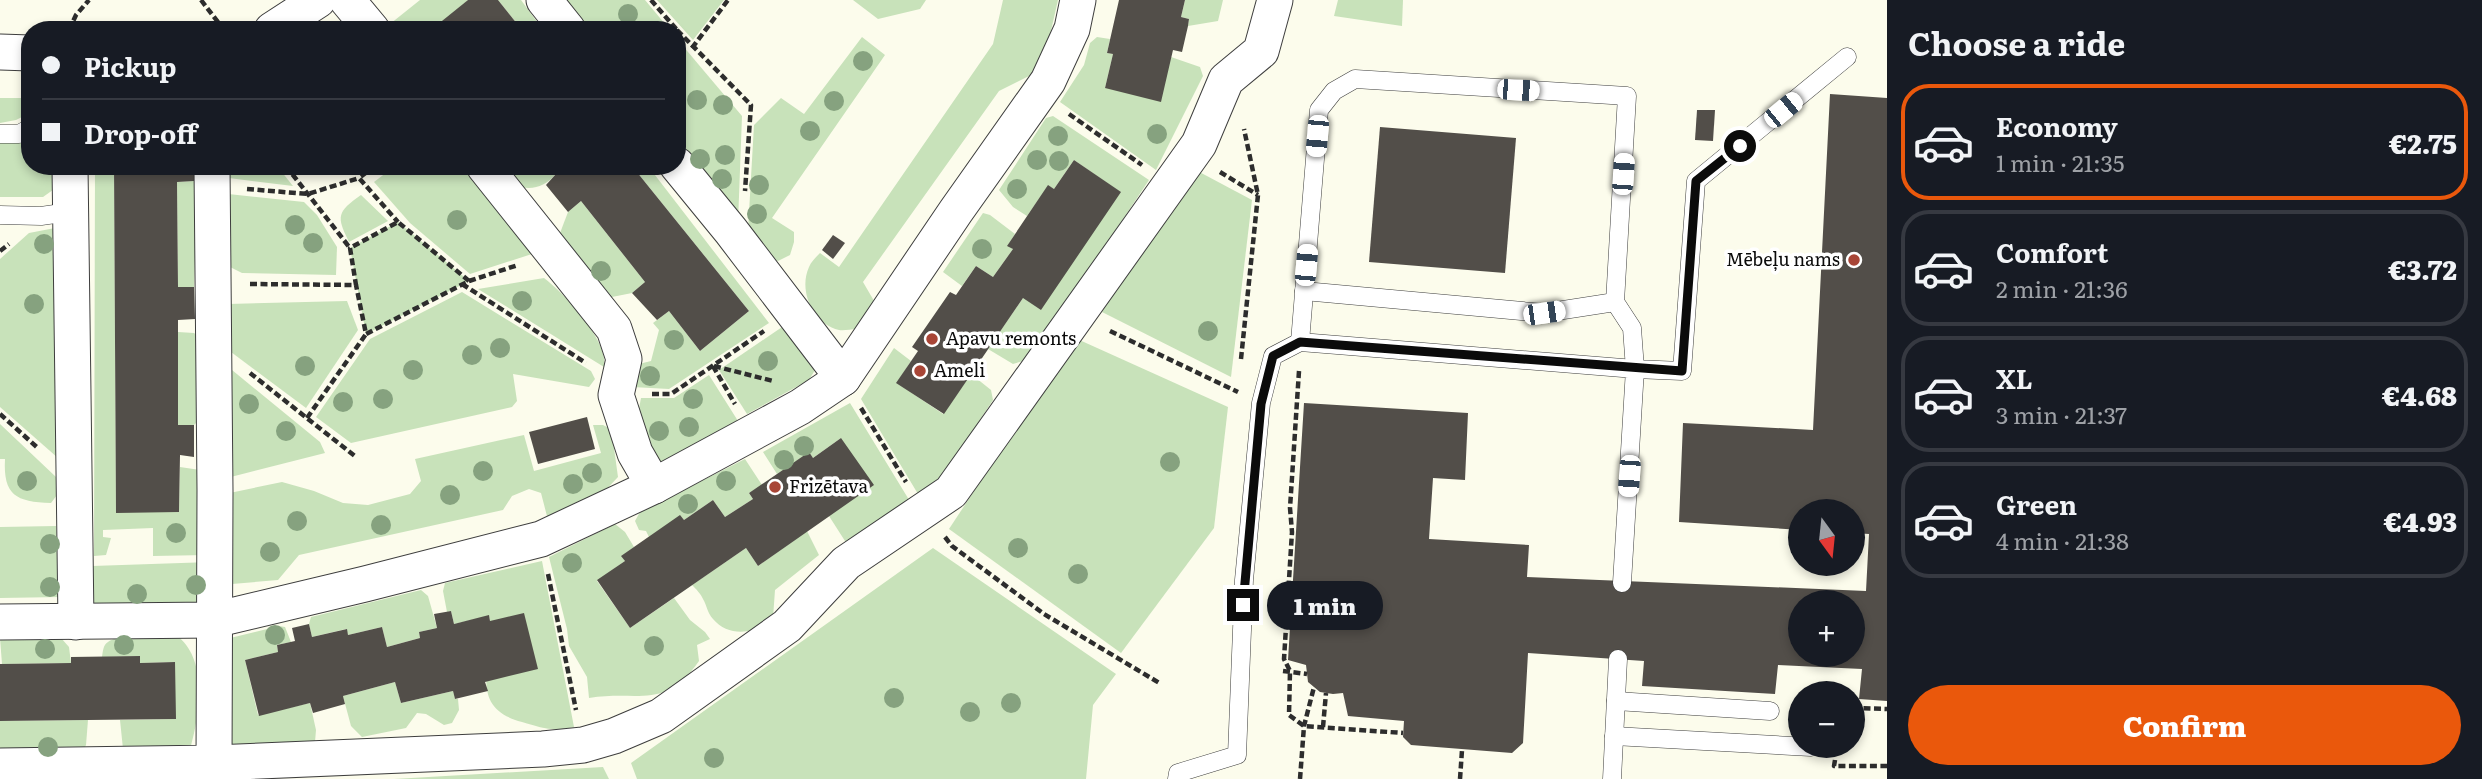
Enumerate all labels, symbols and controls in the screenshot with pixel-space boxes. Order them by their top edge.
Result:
text: Choose a ride [1908,18,2125,66]
text: Pickup [84,46,176,85]
car [1497,78,1540,102]
car [1761,89,1806,131]
text: Economy [1996,106,2118,145]
icon: car [1912,111,1975,174]
text: Drop-off [84,113,197,152]
car [1305,114,1330,158]
text: €2.75 [2389,123,2457,162]
route start [1724,130,1756,162]
text: 1 min · 21:35 [1996,145,2125,179]
car [1612,152,1635,196]
text: Comfort [1996,232,2108,271]
icon: car [1912,237,1975,300]
car [1294,243,1319,287]
place label: Mēbeļu nams [1726,245,1840,272]
text: €3.72 [2388,249,2457,288]
marker: Mēbeļu nams [1846,252,1862,268]
text: 2 min · 21:36 [1996,271,2128,305]
car [1522,300,1567,326]
place label: Apavu remonts [946,324,1076,351]
marker: Apavu remonts [924,331,940,347]
place label: Ameli [934,356,985,383]
text: XL [1996,358,2033,397]
marker: Ameli [912,363,928,379]
icon: car [1912,363,1975,426]
text: €4.68 [2382,375,2457,414]
text: 3 min · 21:37 [1996,397,2127,431]
car [1618,454,1641,498]
place label: Frizētava [789,472,868,499]
marker: Frizētava [767,479,783,495]
text: Green [1996,484,2077,523]
icon: car [1912,489,1975,552]
north arrow [1788,499,1866,576]
map controls [1788,499,1865,758]
text: €4.93 [2384,501,2457,540]
text: 4 min · 21:38 [1996,523,2129,557]
callout: 1 min [1268,580,1383,630]
text: 1 min [1294,588,1356,622]
route end [1227,589,1259,621]
button: + [1788,590,1865,667]
button: − [1788,681,1865,758]
button: Confirm [1908,685,2461,765]

